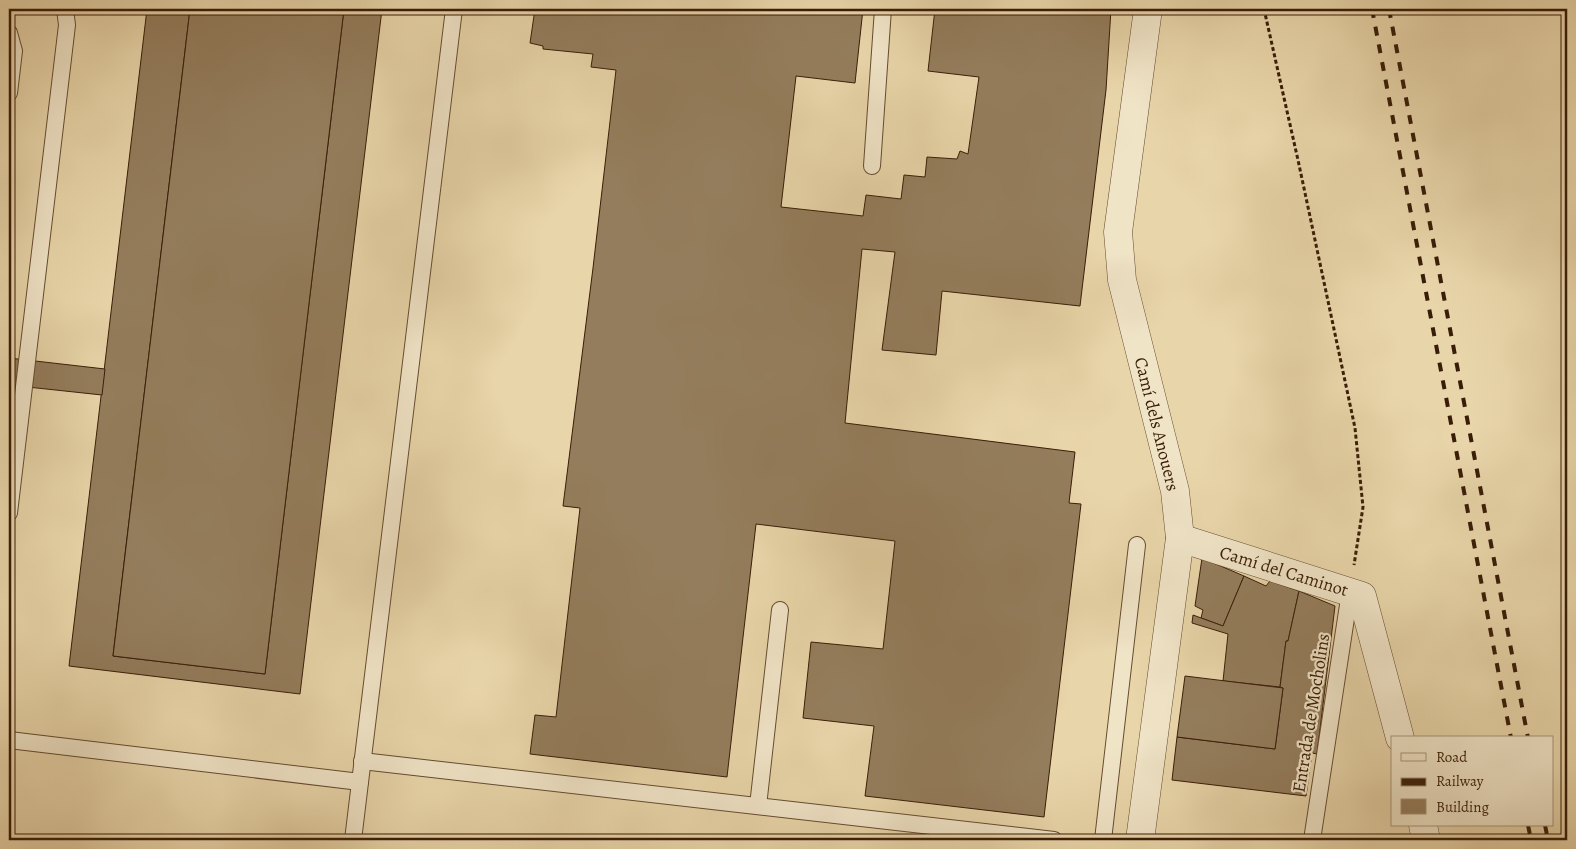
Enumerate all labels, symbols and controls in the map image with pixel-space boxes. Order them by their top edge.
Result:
street label: Camí dels Anouers [1129,355,1185,493]
street label: Camí del Caminot [1217,540,1351,602]
street label: Entrada de Mocholins [1287,632,1335,794]
legend [1391,736,1554,826]
text: Road [1436,747,1468,767]
text: Railway [1436,771,1484,791]
text: Building [1436,797,1489,817]

